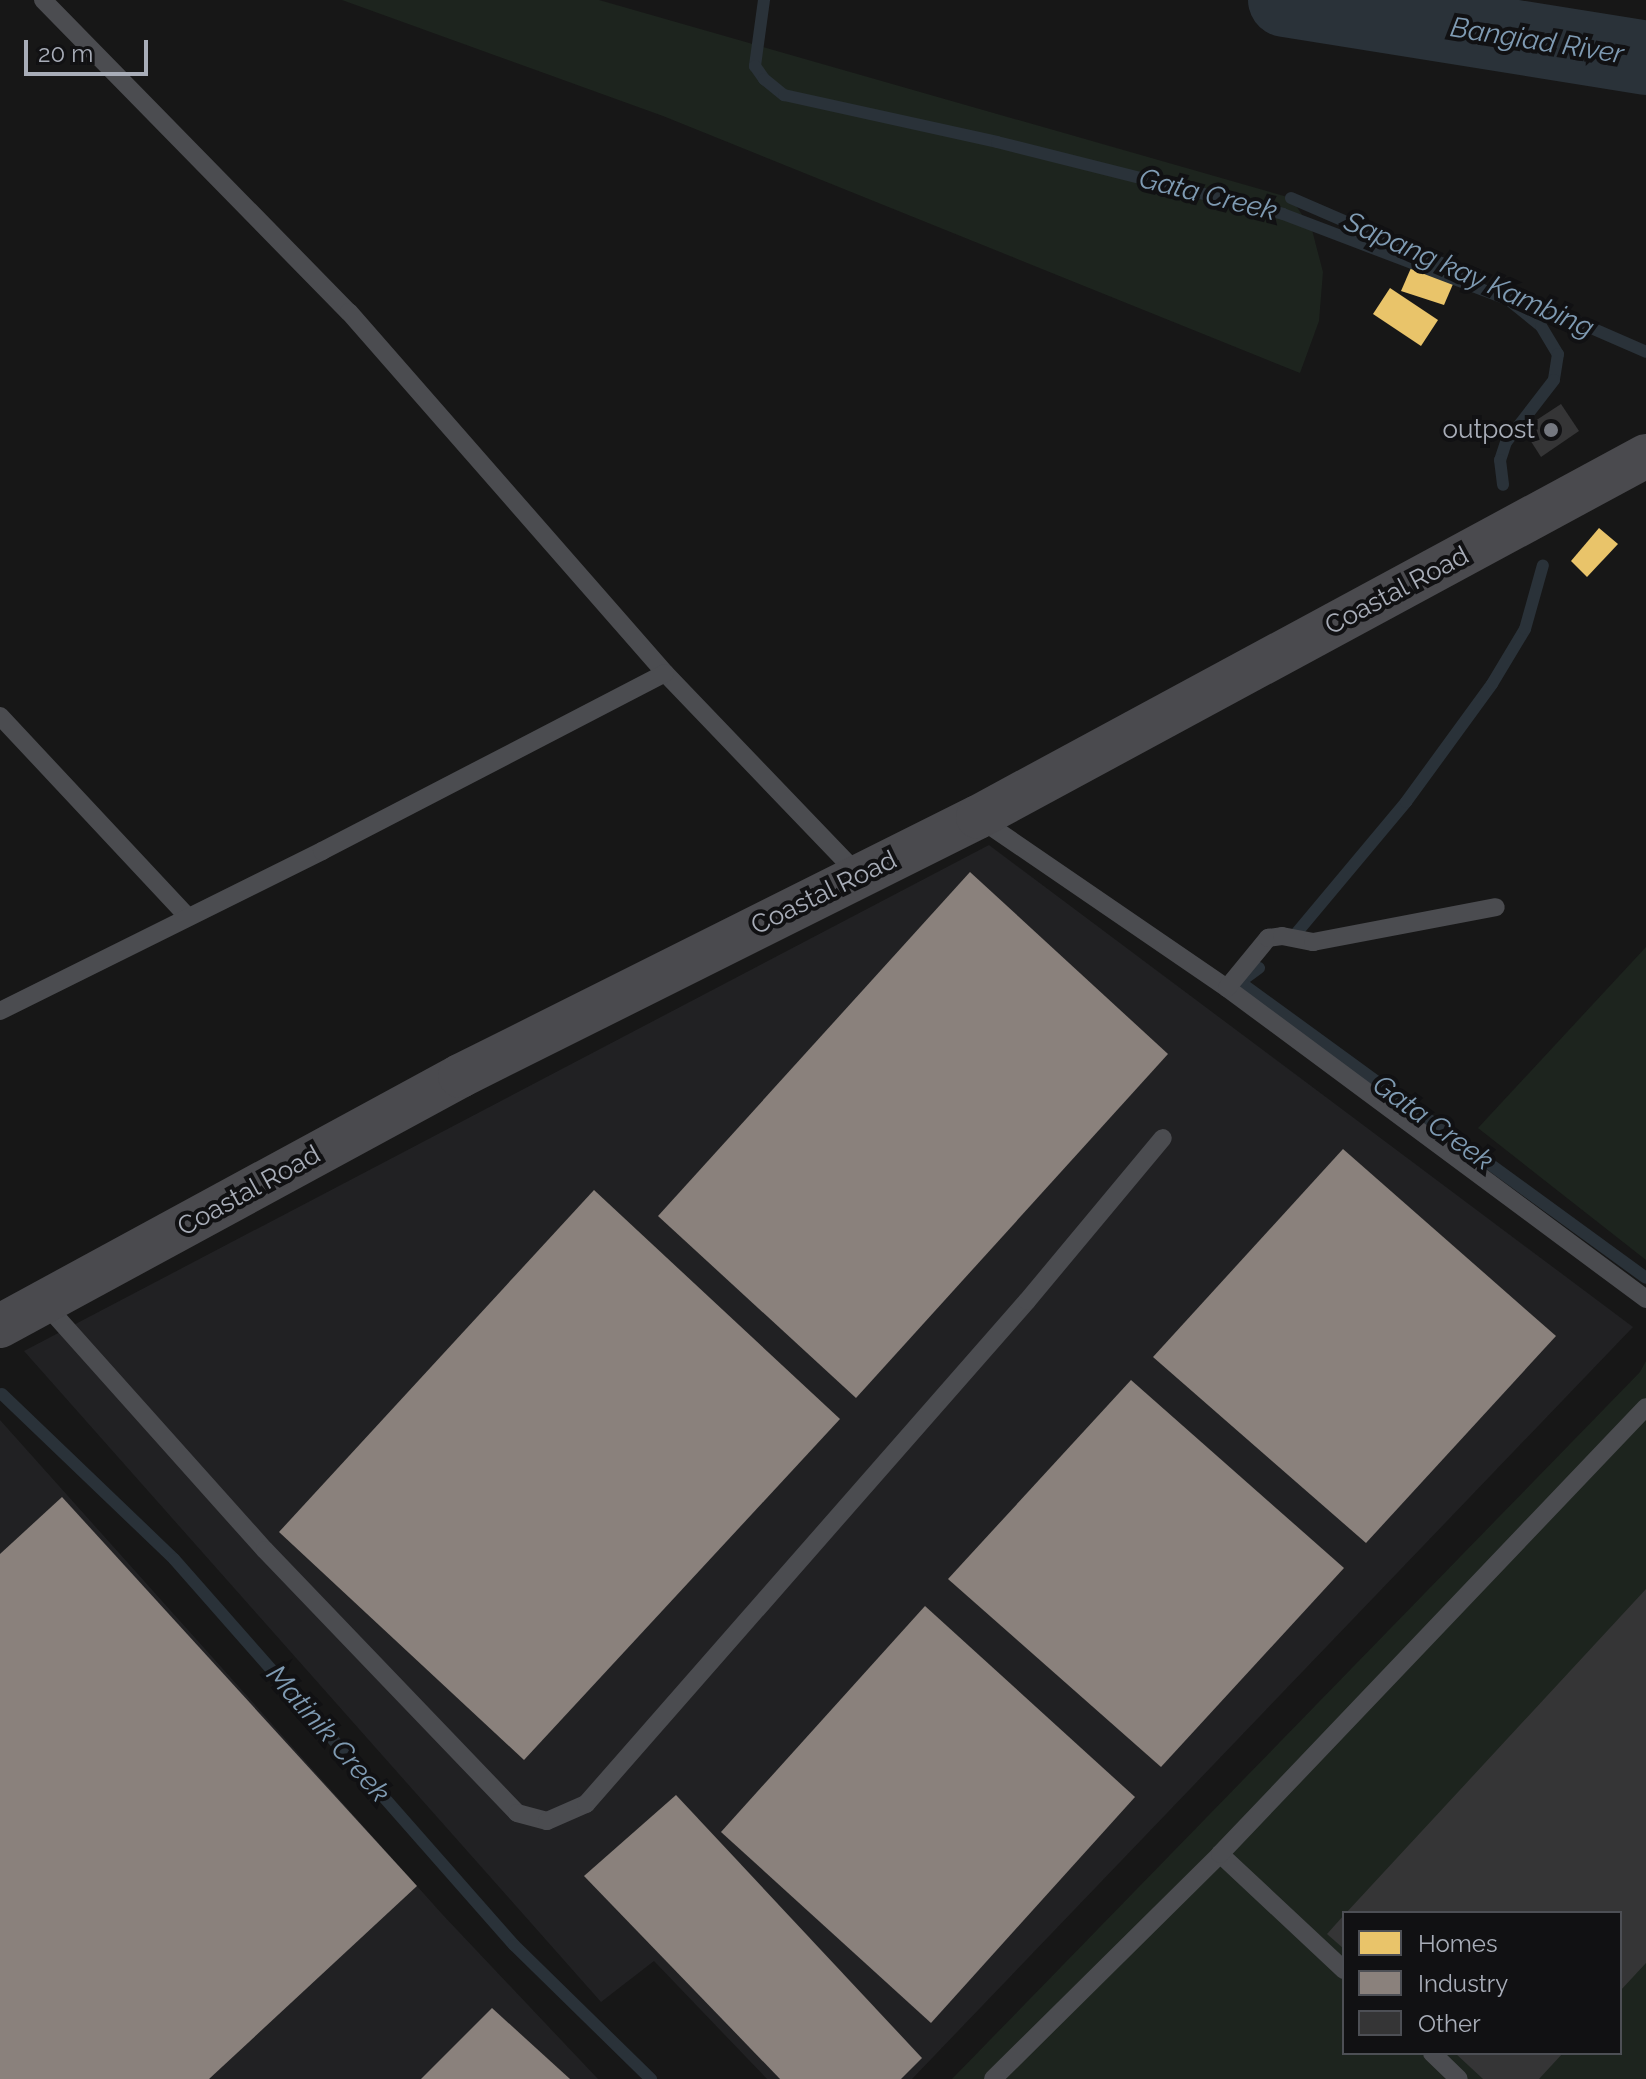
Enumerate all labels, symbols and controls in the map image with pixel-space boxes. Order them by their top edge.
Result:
water label: Bangiad River [1448,11,1626,71]
scale bar [28,24,152,74]
text: 20 m [38,39,93,68]
water label: Gata Creek [1136,162,1280,228]
water label: Sapang kay Kambing [1339,205,1599,345]
place label: outpost [1443,414,1535,446]
marker: outpost [1542,421,1560,439]
street label: Coastal Road [1319,540,1475,642]
street label: Coastal Road [746,844,902,942]
water label: Gata Creek [1366,1068,1500,1178]
street label: Coastal Road [172,1139,326,1243]
water label: Matinik Creek [259,1658,397,1810]
legend [1342,1911,1622,2055]
text: Homes [1418,1929,1498,1958]
text: Industry [1418,1969,1508,1998]
text: Other [1418,2009,1481,2038]

